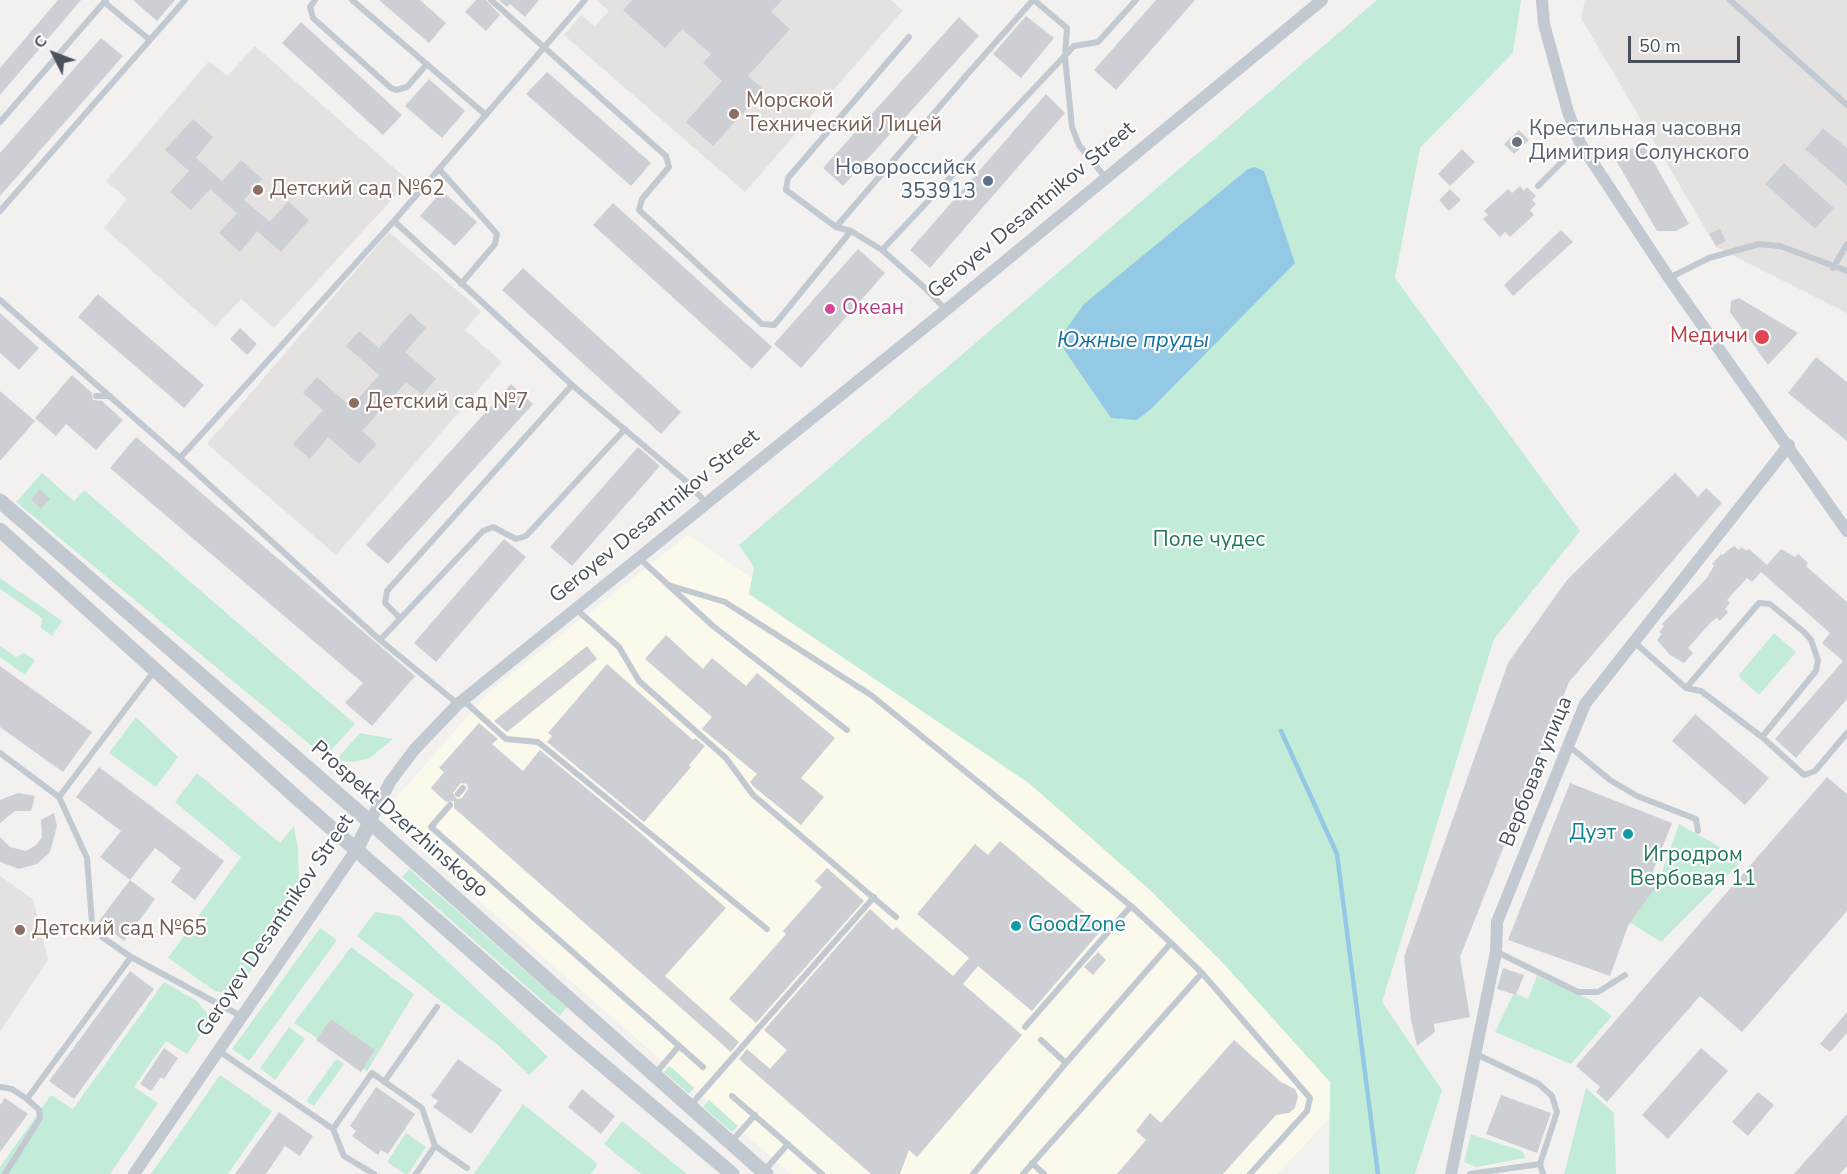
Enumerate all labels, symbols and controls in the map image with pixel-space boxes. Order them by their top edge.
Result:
north arrow [24,24,84,84]
scale bar [1631,24,1744,62]
text: С [29,31,52,53]
text: 50 m [1639,34,1681,58]
place label: Морской Технический Лицей [746,89,942,139]
marker: Морской Технический Лицей [727,107,741,121]
street label: Geroyev Desantnikov Street [923,117,1141,305]
place label: Крестильная часовня Димитрия Солунского [1529,117,1749,167]
marker: Крестильная часовня Димитрия Солунского [1510,135,1524,149]
place label: Новороссийск 353913 [835,156,976,206]
marker: Новороссийск 353913 [981,174,995,188]
place label: Детский сад №62 [270,177,445,203]
marker: Детский сад №62 [251,183,265,197]
place label: Океан [842,296,904,322]
marker: Океан [823,302,837,316]
place label: Медичи [1670,324,1748,350]
marker: Медичи [1753,328,1771,346]
water label: Южные пруды [1057,329,1209,355]
place label: Детский сад №7 [366,390,528,416]
marker: Детский сад №7 [347,396,361,410]
street label: Geroyev Desantnikov Street [545,425,765,609]
park label: Поле чудес [1153,528,1265,554]
street label: Вербовая улица [1495,693,1579,851]
street label: Prospekt Dzerzhinskogo [305,736,493,904]
street label: Geroyev Desantnikov Street [192,810,360,1042]
place label: Дуэт [1569,821,1616,847]
marker: Дуэт [1621,827,1635,841]
park label: Игродром Вербовая 11 [1630,843,1756,893]
place label: GoodZone [1028,913,1126,939]
place label: Детский сад №65 [32,917,207,943]
marker: GoodZone [1009,919,1023,933]
marker: Детский сад №65 [13,923,27,937]

